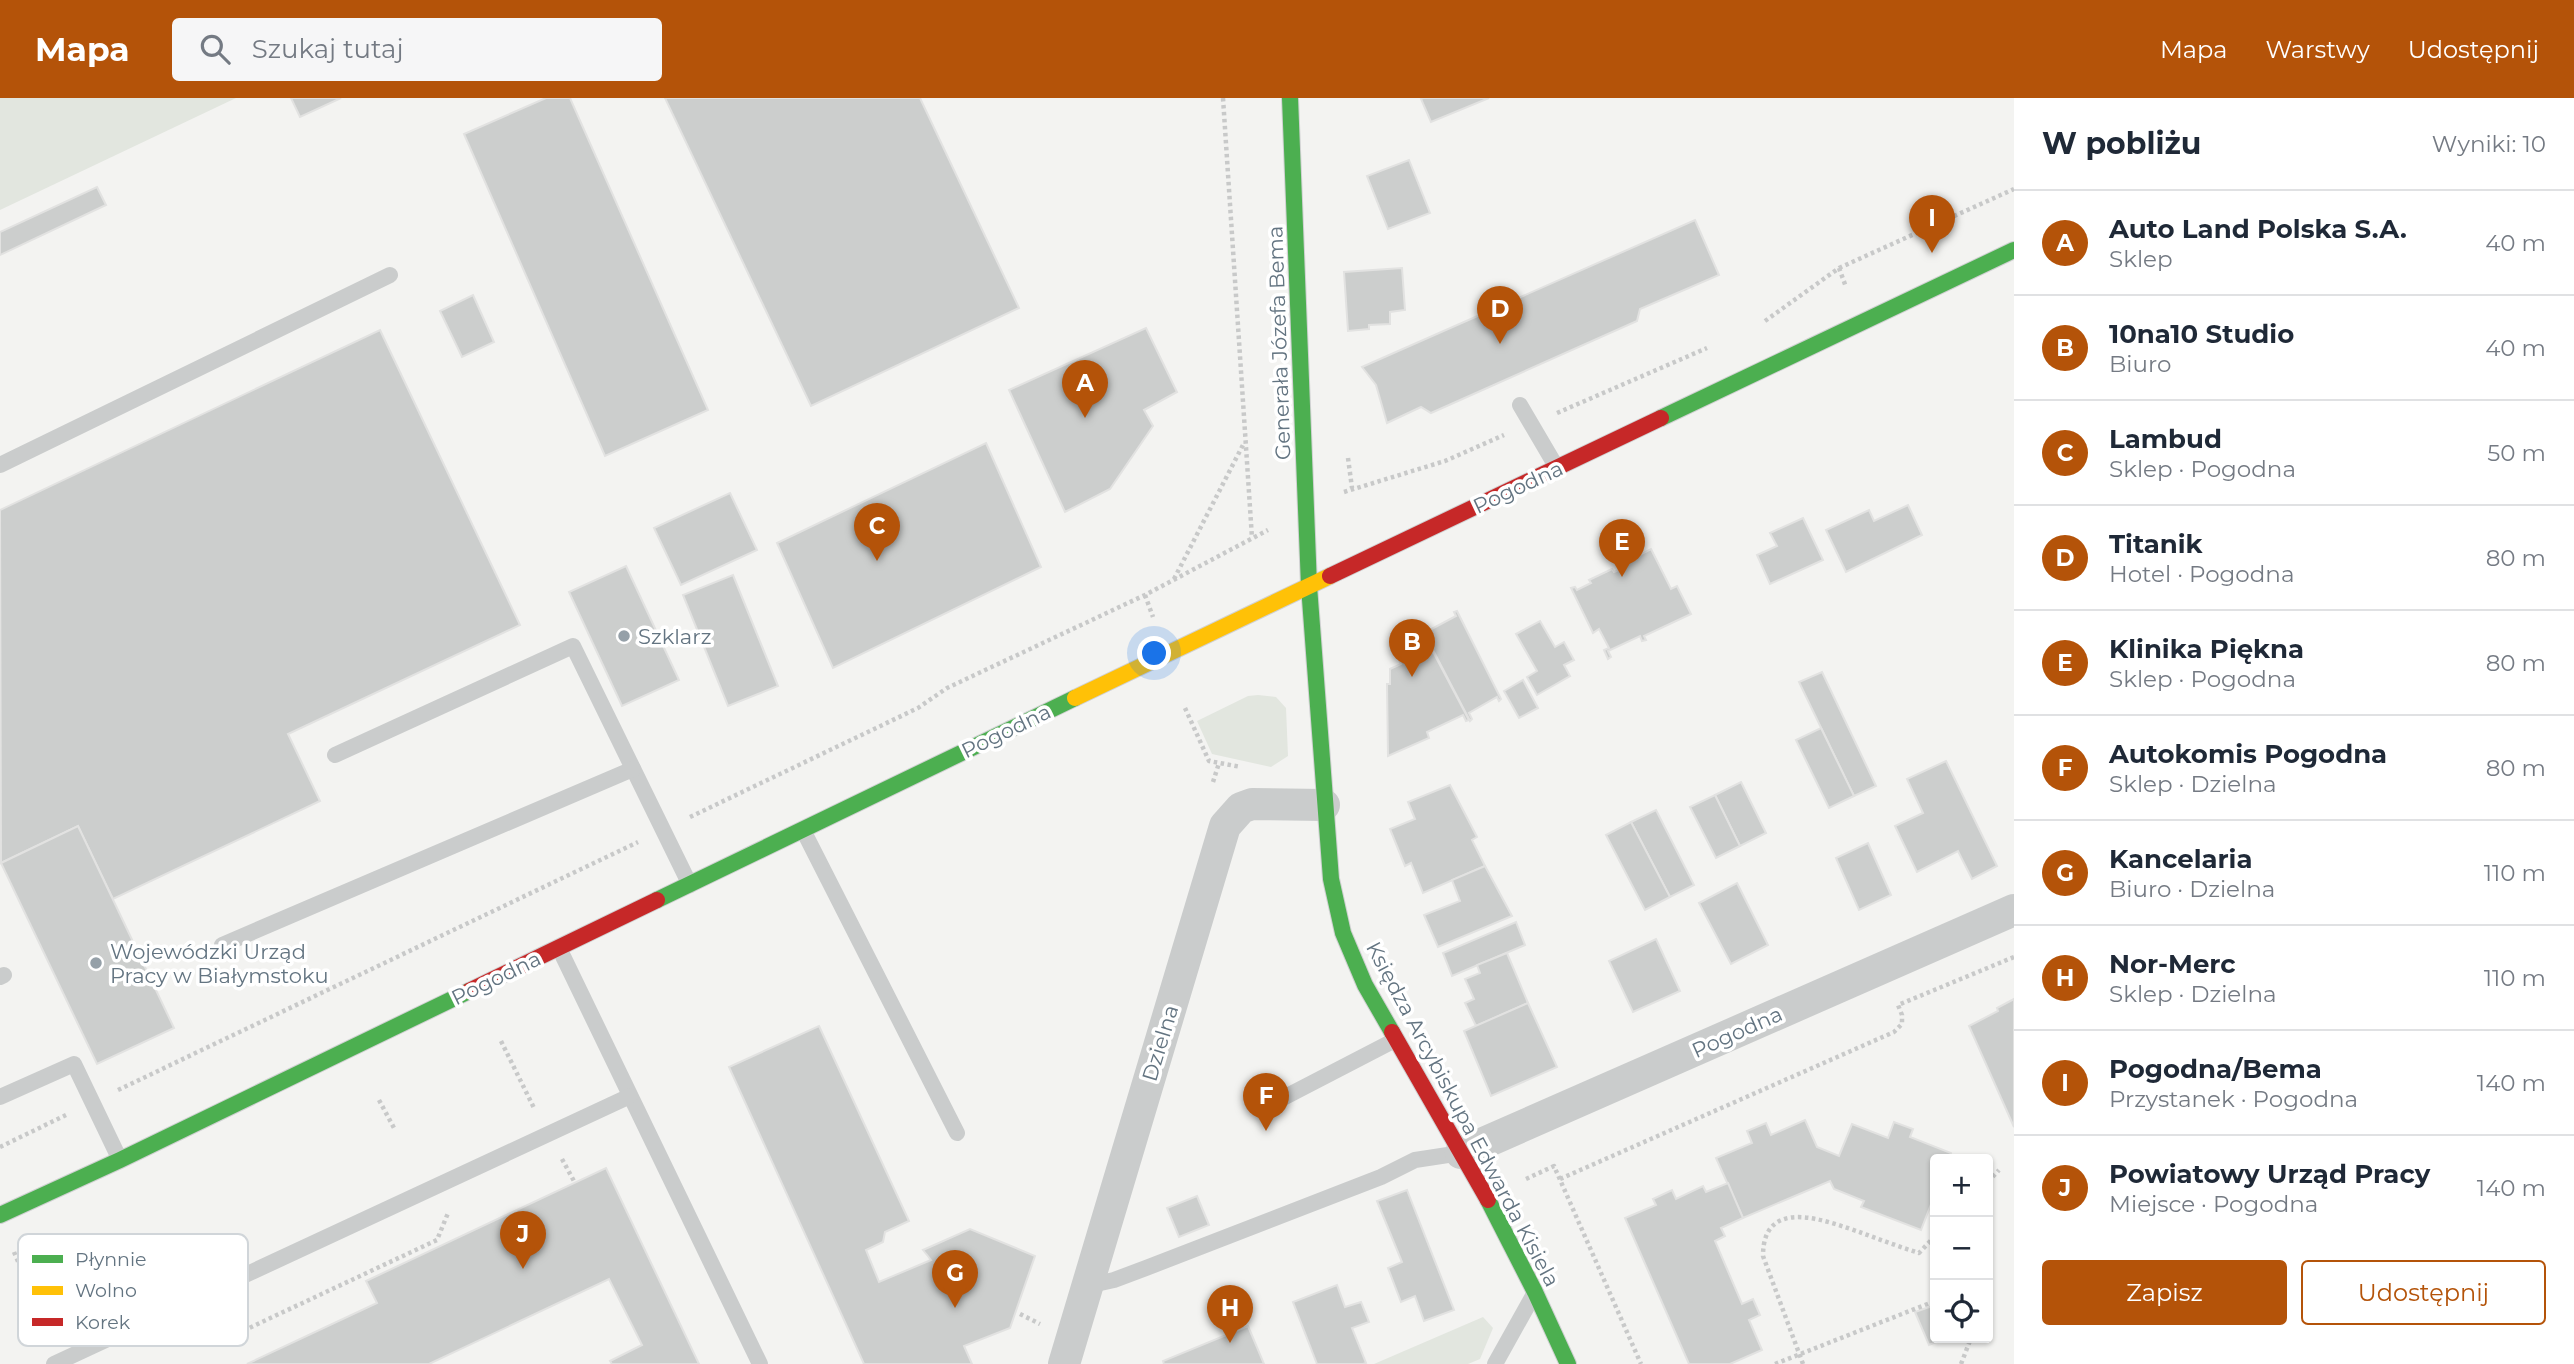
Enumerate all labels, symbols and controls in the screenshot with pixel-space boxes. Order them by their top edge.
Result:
search box [172,18,662,81]
text: Mapa [35,29,130,69]
icon: search [196,30,234,68]
text: Szukaj tutaj [252,33,404,65]
text: Mapa [2160,35,2227,64]
text: Warstwy [2265,35,2370,64]
text: Udostępnij [2408,35,2539,64]
text: W pobliżu [2042,125,2201,162]
text: Wyniki: 10 [2432,130,2546,158]
pin: I [1909,195,1955,253]
text: Auto Land Polska S.A. [2109,213,2407,245]
street label: Generała Józefa Bema [1262,226,1296,460]
text: A [2056,229,2074,257]
text: 40 m [2485,229,2546,257]
text: Sklep [2109,245,2173,273]
pin: D [1477,286,1523,344]
text: 10na10 Studio [2109,318,2294,350]
text: B [2056,334,2074,362]
text: 40 m [2485,334,2546,362]
text: Biuro [2109,350,2171,378]
pin: A [1062,360,1108,418]
text: Lambud [2109,423,2222,455]
text: C [2057,439,2073,467]
text: 50 m [2487,439,2546,467]
street label: Pogodna [1469,455,1567,519]
text: Sklep · Pogodna [2109,455,2296,483]
pin: C [854,503,900,561]
pin: E [1599,519,1645,577]
text: Titanik [2109,528,2203,560]
text: D [2056,544,2075,572]
text: 80 m [2486,544,2546,572]
text: Hotel · Pogodna [2109,560,2294,588]
pin: B [1389,619,1435,677]
place label: Szklarz [638,624,711,649]
marker: Szklarz [616,628,632,644]
text: Klinika Piękna [2109,633,2304,665]
your location [1137,636,1171,670]
text: E [2057,649,2073,677]
text: 80 m [2486,649,2546,677]
text: Sklep · Pogodna [2109,665,2296,693]
street label: Pogodna [957,699,1055,763]
text: Autokomis Pogodna [2109,738,2387,770]
text: F [2058,754,2072,782]
text: 80 m [2486,754,2546,782]
text: Sklep · Dzielna [2109,770,2277,798]
text: Kancelaria [2109,843,2253,875]
text: G [2056,859,2074,887]
text: 110 m [2484,859,2546,887]
text: Biuro · Dzielna [2109,875,2275,903]
street label: Księdza Arcybiskupa Edwarda Kisiela [1361,937,1565,1291]
place label: Wojewódzki Urząd Pracy w Białymstoku [110,939,329,988]
street label: Pogodna [447,946,545,1010]
text: Nor-Merc [2109,948,2236,980]
marker: Wojewódzki Urząd Pracy w Białymstoku [88,955,104,971]
text: H [2056,964,2074,992]
text: 110 m [2484,964,2546,992]
text: Sklep · Dzielna [2109,980,2277,1008]
street label: Pogodna [1688,1001,1786,1063]
street label: Dzielna [1137,1002,1183,1084]
text: Pogodna/Bema [2109,1053,2322,1085]
text: I [2061,1069,2069,1097]
text: 140 m [2477,1069,2546,1097]
pin: F [1243,1073,1289,1131]
text: Przystanek · Pogodna [2109,1085,2358,1113]
map controls [1930,1154,1993,1343]
button: + [1930,1154,1993,1217]
text: Powiatowy Urząd Pracy [2109,1158,2430,1190]
text: J [2059,1174,2071,1202]
text: 140 m [2477,1174,2546,1202]
text: Miejsce · Pogodna [2109,1190,2318,1218]
pin: J [500,1211,546,1269]
button: − [1930,1217,1993,1280]
legend [18,1234,248,1346]
text: Płynnie [75,1248,146,1271]
pin: G [932,1250,978,1308]
button: Zapisz [2042,1260,2287,1325]
button: Udostępnij [2301,1260,2546,1325]
text: Wolno [75,1279,137,1302]
button: locate [1930,1280,1993,1343]
pin: H [1207,1285,1253,1343]
text: Korek [75,1311,131,1334]

